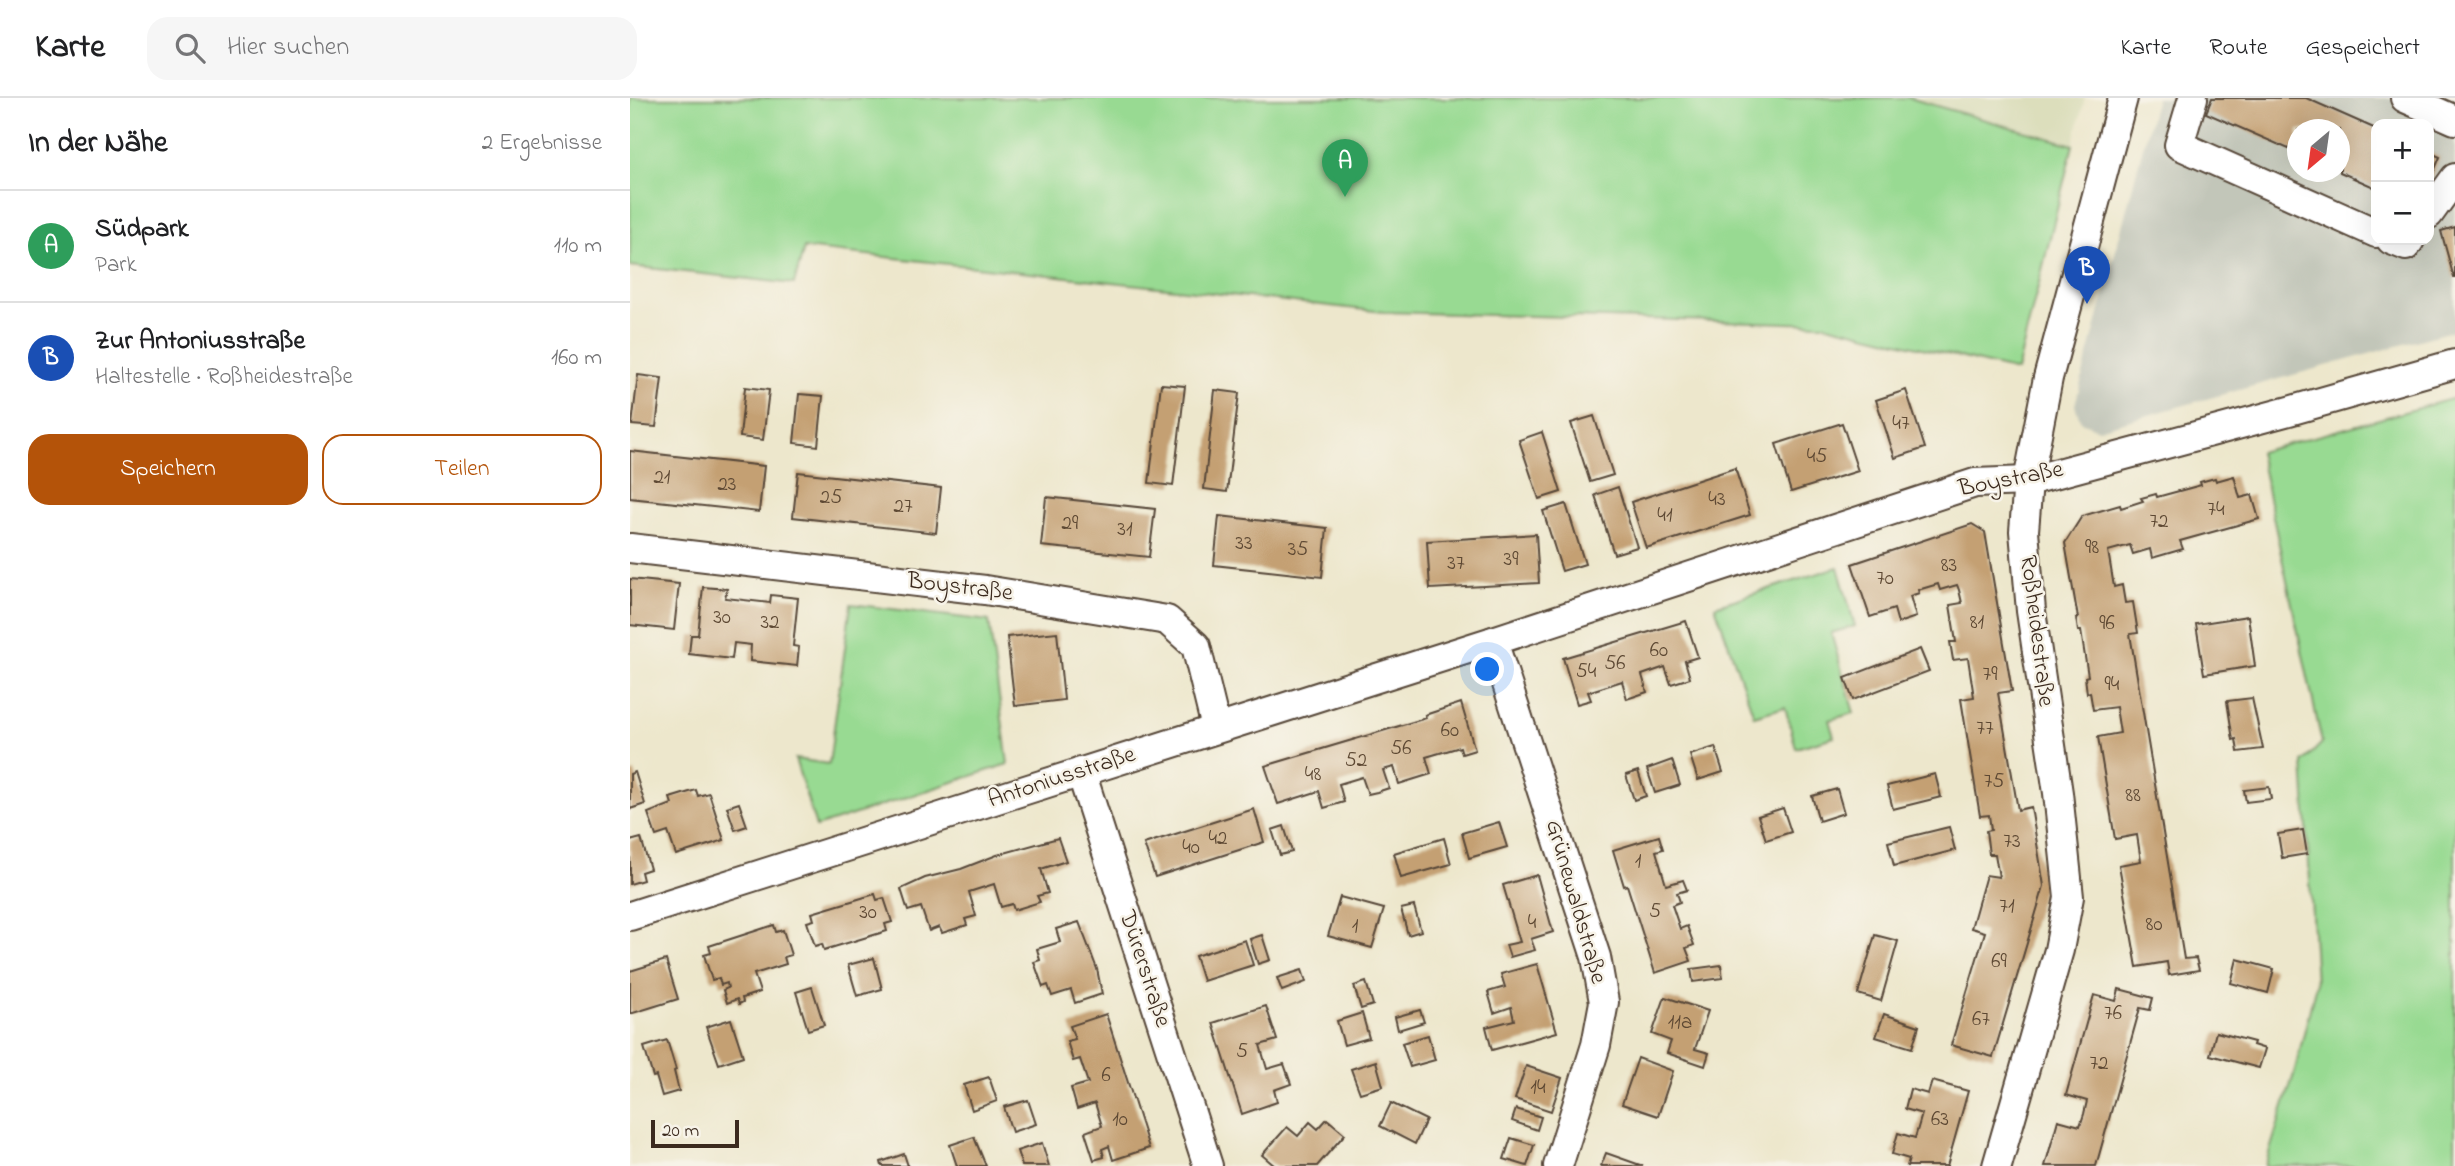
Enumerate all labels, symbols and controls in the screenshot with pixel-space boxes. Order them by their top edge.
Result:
search box [147,17,637,80]
text: Karte [35,24,105,72]
icon: search [171,29,209,67]
text: Hier suchen [227,29,349,67]
text: Karte [2120,31,2171,66]
text: Route [2209,31,2268,66]
text: Gespeichert [2306,31,2420,66]
north arrow [2287,119,2350,182]
map controls [2371,119,2434,245]
button: + [2371,119,2434,182]
text: In der Nähe [28,122,168,166]
text: 2 Ergebnisse [482,127,602,160]
pin: A [1322,139,1368,197]
button: − [2371,182,2434,245]
text: Südpark [95,211,189,249]
text: A [44,230,58,263]
text: 110 m [554,230,602,263]
pin: B [2064,246,2110,304]
text: Park [95,249,137,282]
text: Zur Antoniusstraße [95,323,305,361]
text: B [43,342,59,375]
text: 160 m [551,342,602,375]
text: Haltestelle · Roßheidestraße [95,361,353,394]
house number: 47 [1892,409,1910,439]
button: Speichern [28,434,308,505]
button: Teilen [322,434,602,505]
house number: 45 [1807,442,1827,472]
street label: Boystraße [1955,453,2067,508]
house number: 21 [653,463,671,493]
house number: 23 [717,470,737,500]
house number: 25 [820,483,842,513]
house number: 43 [1708,485,1726,515]
house number: 27 [893,492,913,522]
house number: 74 [2207,495,2225,525]
house number: 41 [1657,501,1673,531]
house number: 72 [2149,507,2169,537]
house number: 29 [1062,509,1079,539]
house number: 31 [1117,515,1133,545]
house number: 33 [1235,529,1253,559]
house number: 98 [2085,533,2099,563]
house number: 35 [1288,535,1308,565]
house number: 39 [1504,545,1519,575]
house number: 37 [1447,549,1465,579]
house number: 83 [1941,551,1957,581]
street label: Roßheidestraße [2009,553,2063,709]
street label: Boystraße [904,564,1015,613]
house number: 70 [1876,564,1894,594]
house number: 30 [713,603,731,633]
house number: 32 [760,608,780,638]
house number: 81 [1970,608,1985,638]
house number: 96 [2099,609,2115,639]
house number: 60 [1650,636,1668,666]
house number: 56 [1604,649,1626,679]
your location [1470,652,1504,686]
house number: 54 [1576,657,1597,687]
house number: 79 [1983,660,1998,690]
house number: 94 [2105,670,2120,700]
house number: 77 [1976,714,1994,744]
house number: 60 [1441,716,1459,746]
house number: 56 [1390,734,1412,764]
street label: Antoniusstraße [984,738,1140,818]
house number: 52 [1345,746,1367,776]
house number: 48 [1305,760,1321,790]
house number: 75 [1984,767,2004,797]
house number: 88 [2125,781,2141,811]
street label: Grünewaldstraße [1535,816,1615,988]
house number: 42 [1208,824,1228,854]
house number: 73 [2003,827,2021,857]
house number: 40 [1182,833,1200,863]
house number: 1 [1635,847,1642,877]
house number: 71 [1999,892,2015,922]
house number: 5 [1649,897,1661,927]
house number: 30 [859,898,877,928]
street label: Dürerstraße [1108,905,1179,1032]
house number: 4 [1528,908,1537,938]
house number: 80 [2146,910,2162,940]
house number: 1 [1352,912,1359,942]
house number: 69 [1991,947,2007,977]
house number: 76 [2104,999,2122,1029]
house number: 67 [1972,1005,1990,1035]
house number: 11a [1668,1008,1692,1038]
house number: 5 [1236,1037,1248,1067]
house number: 72 [2089,1049,2109,1079]
house number: 6 [1101,1061,1111,1091]
house number: 14 [1530,1073,1546,1103]
house number: 10 [1112,1105,1128,1135]
house number: 63 [1931,1105,1949,1135]
scale bar [651,1117,738,1149]
text: 20 m [662,1118,699,1145]

